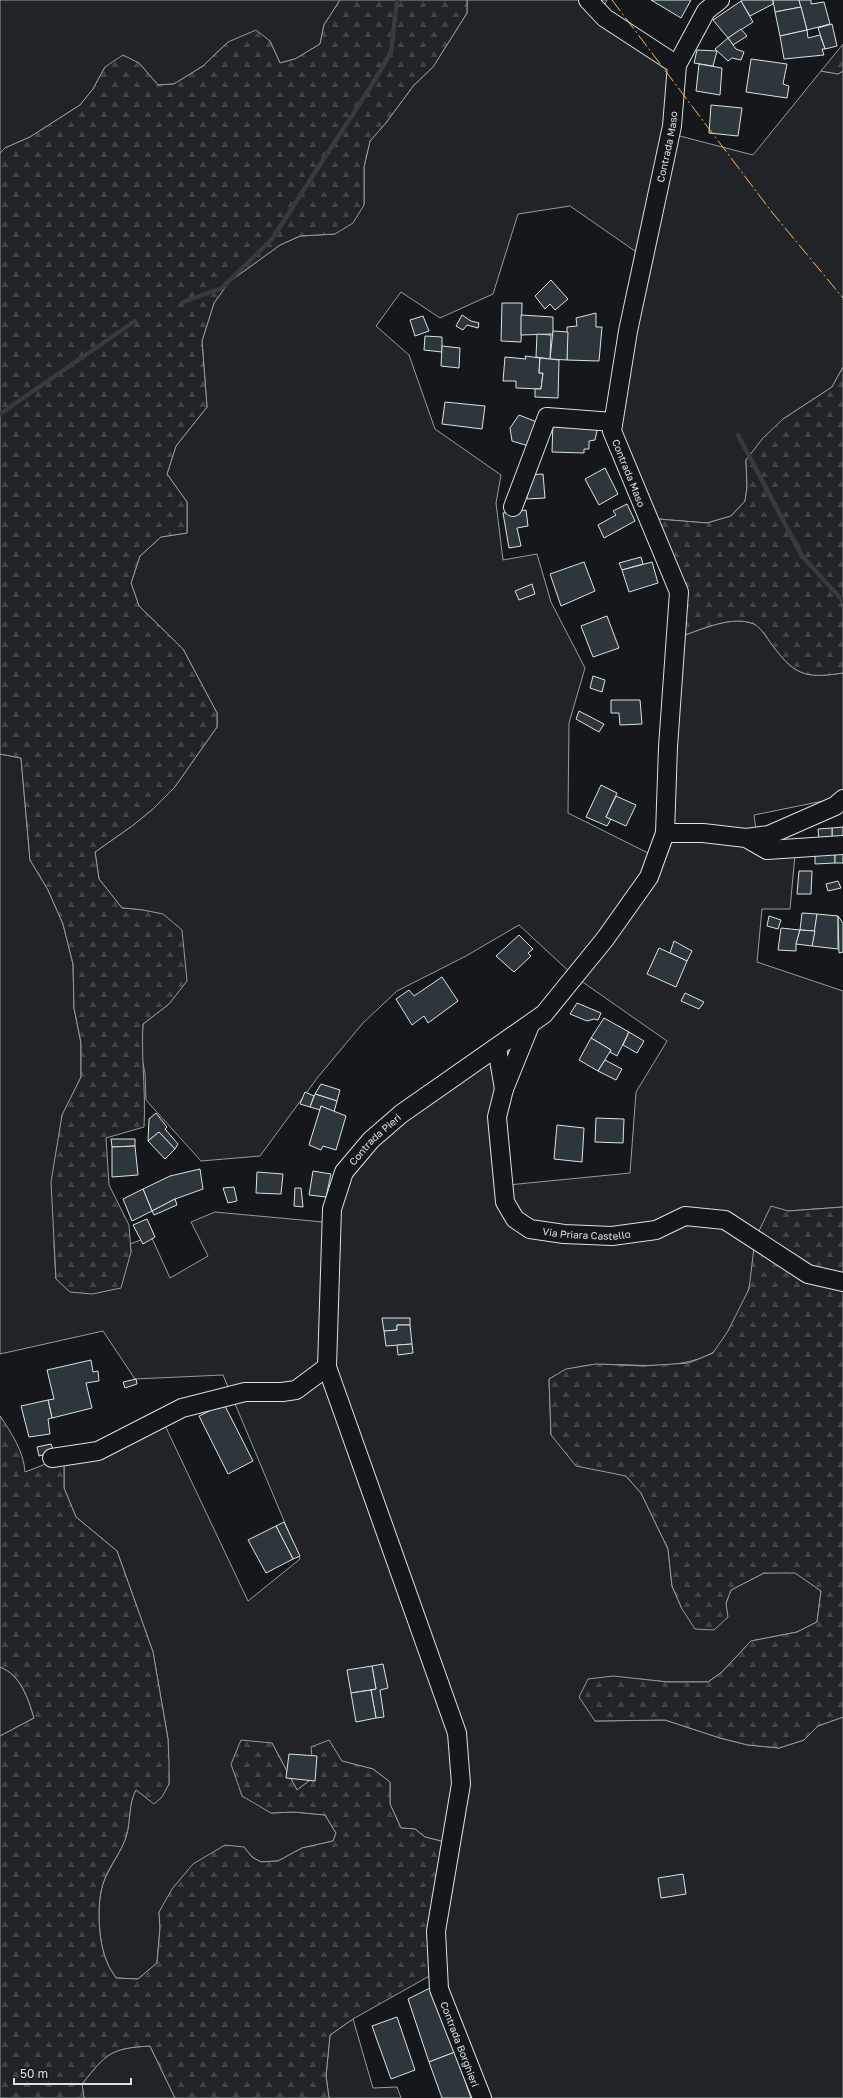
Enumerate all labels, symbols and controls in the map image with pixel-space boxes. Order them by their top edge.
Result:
street label: Contrada Maso [654,111,679,183]
street label: Contrada Maso [610,437,648,509]
street label: Contrada Pieri [346,1111,403,1168]
street label: Via Priara Castello [542,1225,631,1242]
street label: Contrada Borghieri [438,2000,482,2088]
scale bar [14,2060,131,2086]
text: 50 m [20,2066,48,2081]

